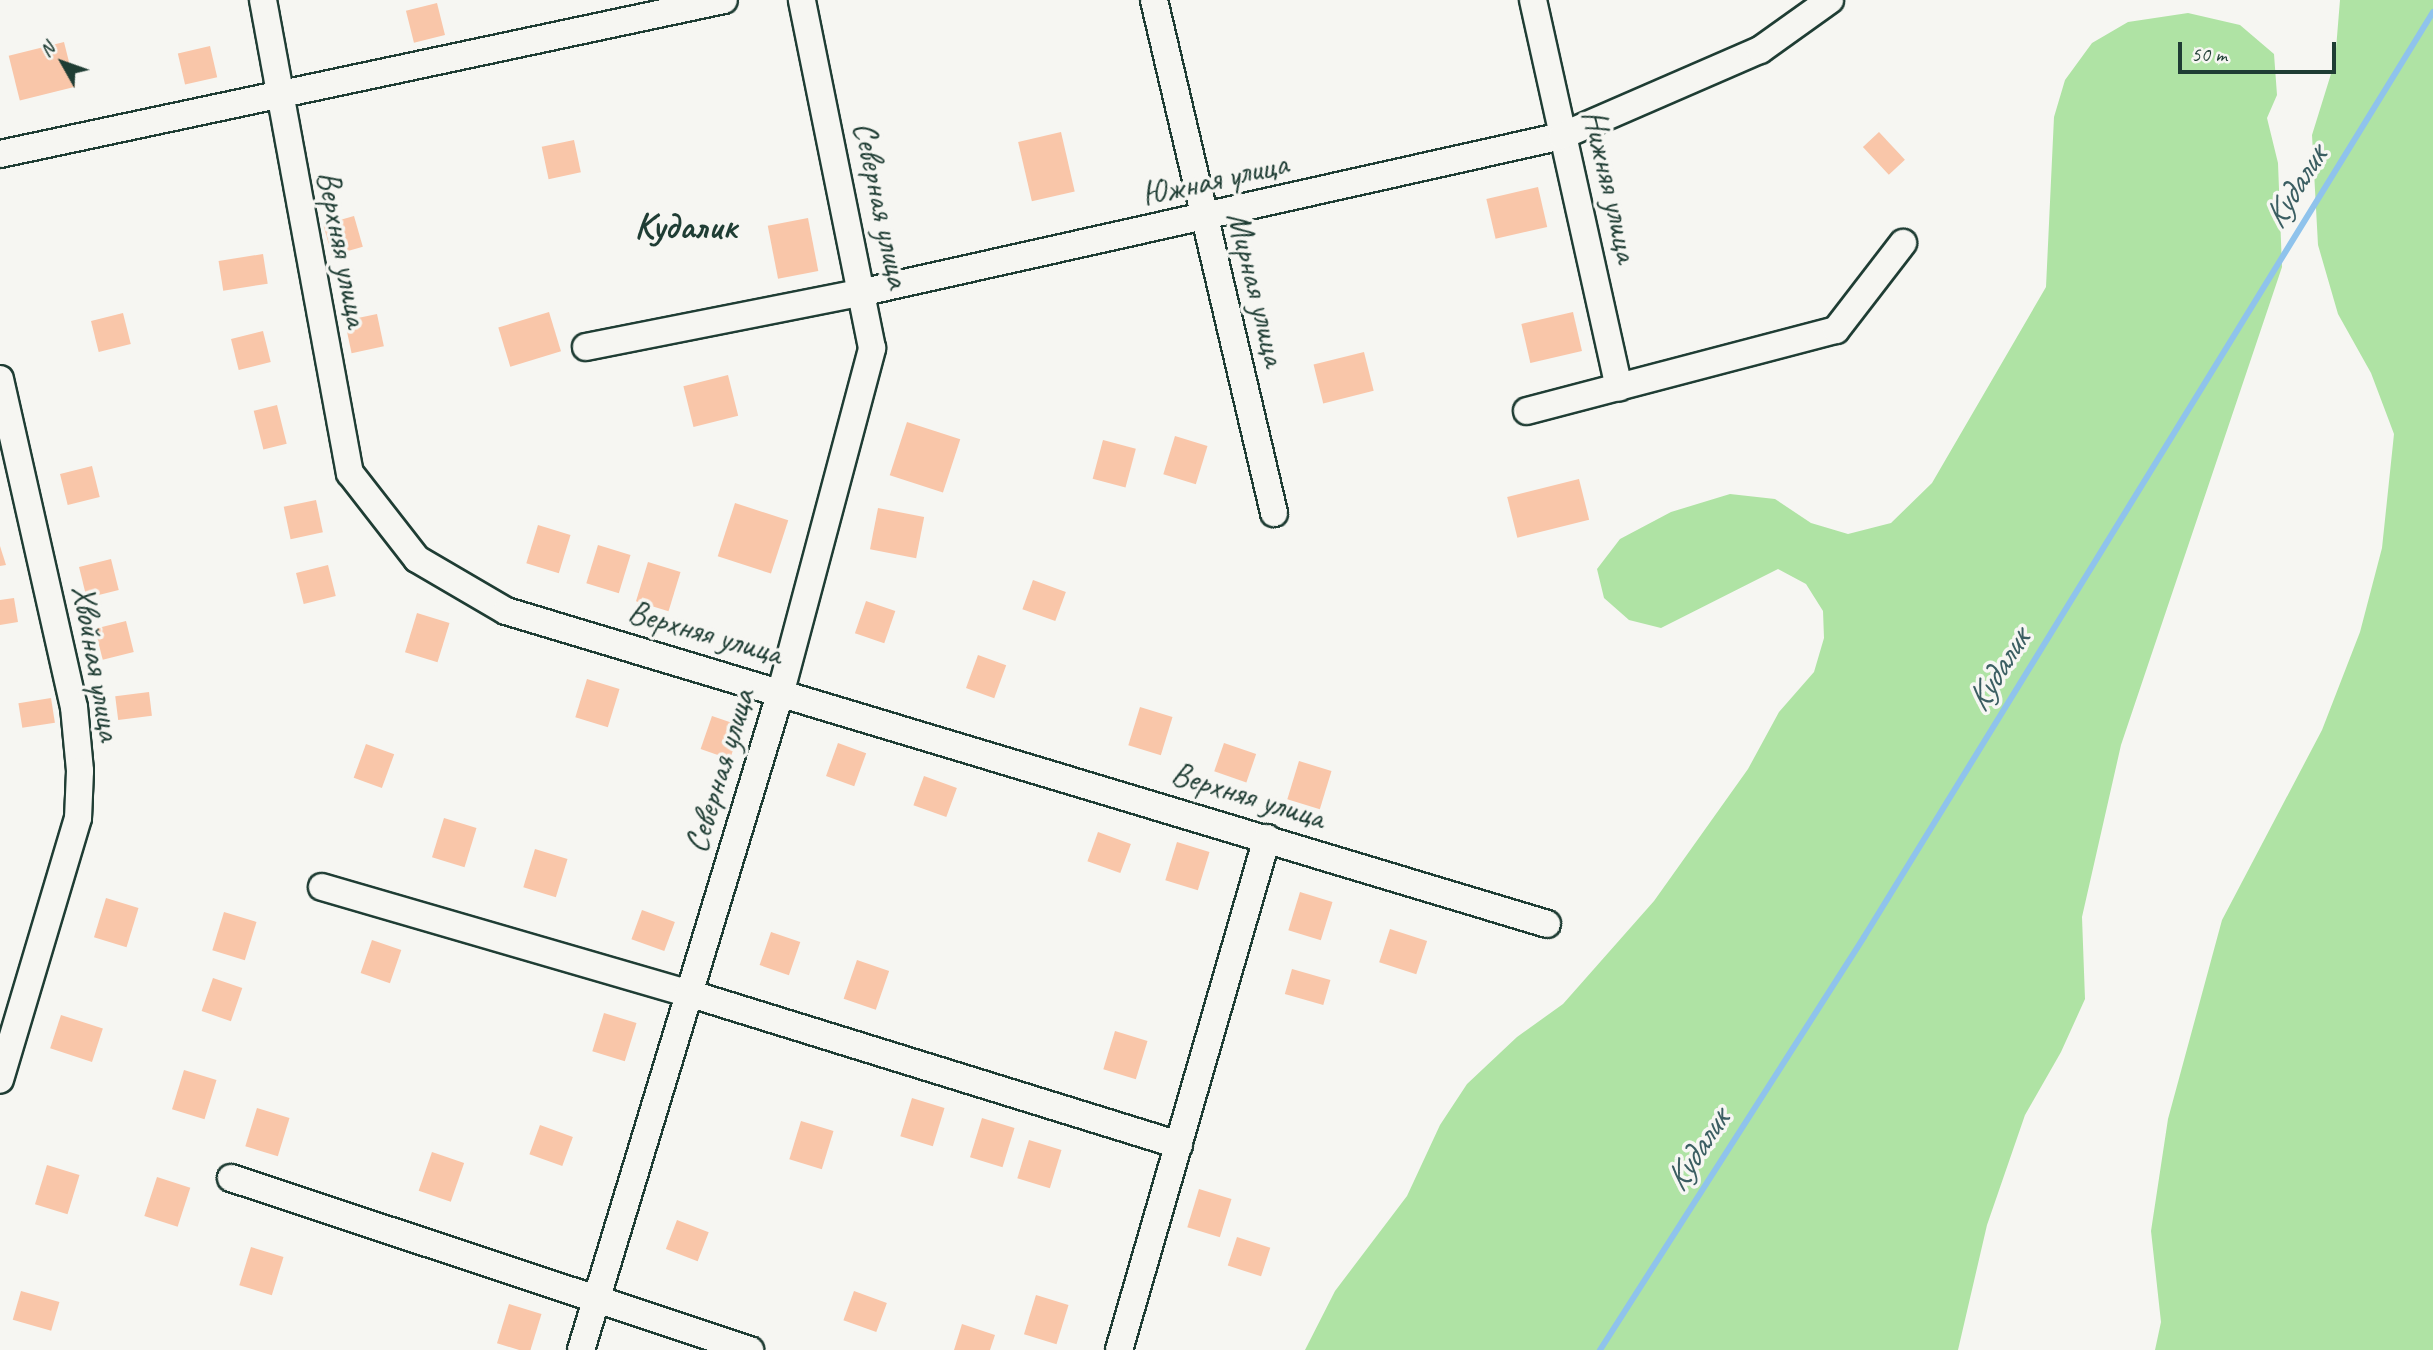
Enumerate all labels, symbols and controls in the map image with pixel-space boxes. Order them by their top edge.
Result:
north arrow [28,28,98,98]
scale bar [2181,28,2338,72]
text: N [34,37,60,62]
text: 50 m [2191,41,2227,67]
street label: Нижняя улица [1573,106,1647,266]
street label: Северная улица [844,118,918,292]
water label: Кудалик [2254,138,2336,236]
street label: Южная улица [1137,144,1293,216]
street label: Верхняя улица [307,168,377,330]
district label: Кудалик [634,204,738,248]
street label: Мирная улица [1218,208,1294,370]
street label: Хвойная улица [63,580,129,746]
street label: Верхняя улица [624,592,786,674]
water label: Кудалик [1957,621,2039,719]
street label: Северная улица [676,684,764,858]
street label: Верхняя улица [1167,754,1329,838]
water label: Кудалик [1655,1101,1739,1199]

